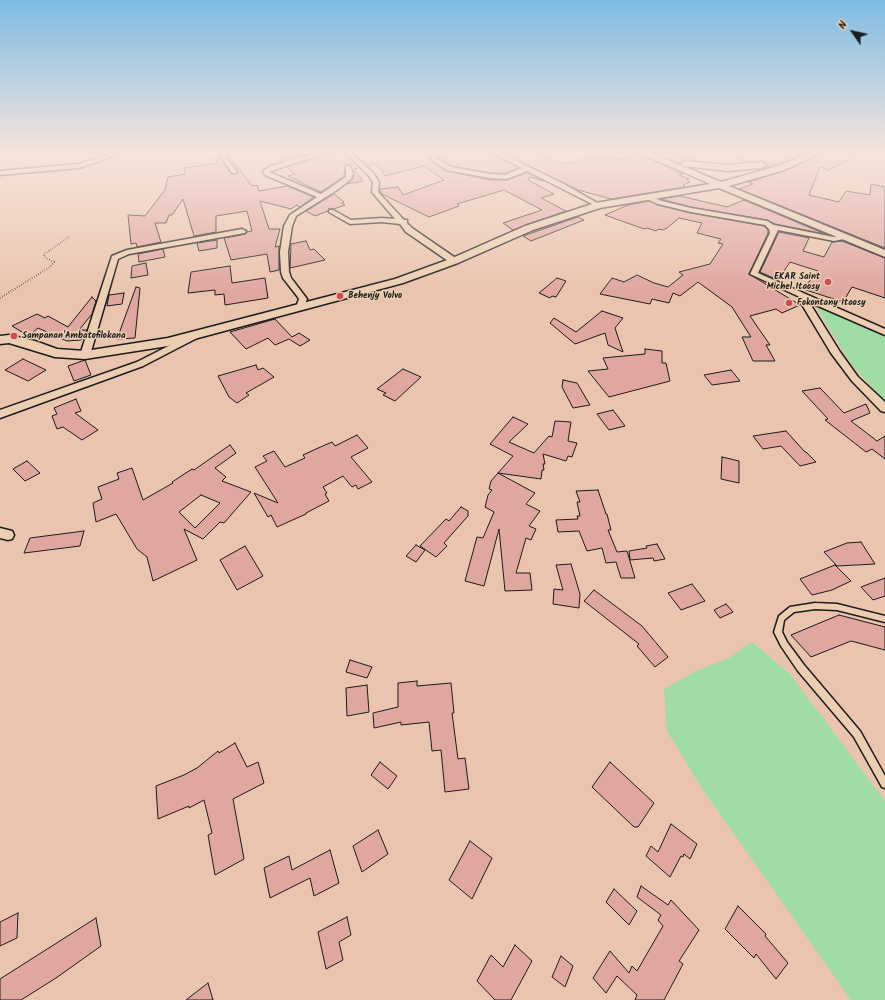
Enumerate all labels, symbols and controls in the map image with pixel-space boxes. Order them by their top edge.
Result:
north arrow [833,12,873,52]
text: N [834,17,852,33]
place label: EKAR Saint Michel Itaosy [767,272,820,293]
marker: EKAR Saint Michel Itaosy [823,277,833,287]
marker: Behenjy Volvo [335,291,345,301]
place label: Behenjy Volvo [348,291,402,301]
marker: Fokontany Itaosy [784,298,794,308]
place label: Fokontany Itaosy [797,298,866,308]
marker: Sampanan'Ambatofilokana [9,331,19,341]
place label: Sampanan'Ambatofilokana [22,331,126,341]

